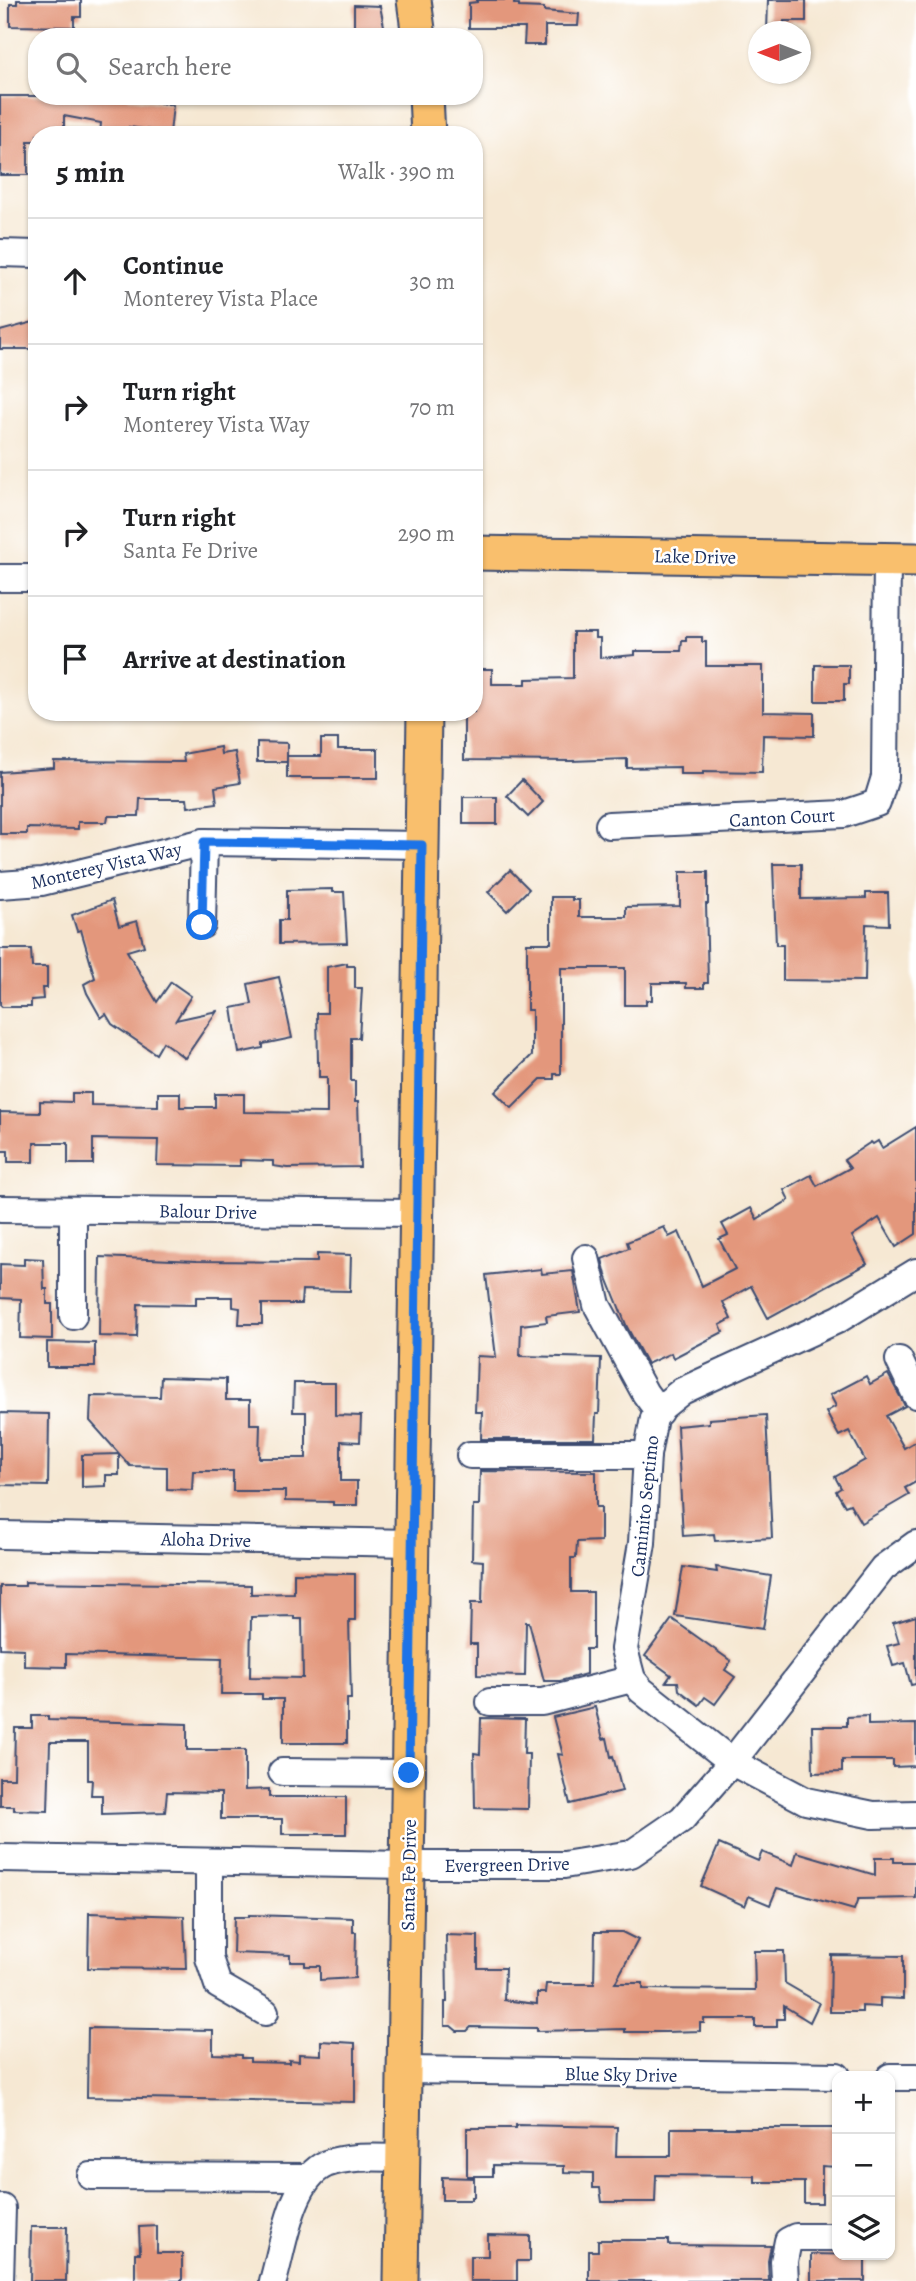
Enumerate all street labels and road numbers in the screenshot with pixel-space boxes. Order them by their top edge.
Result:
street label: Lake Drive [654,543,736,571]
street label: Canton Court [729,802,836,834]
street label: Monterey Vista Way [28,836,185,896]
street label: Balour Drive [159,1198,257,1226]
street label: Caminito Septimo [625,1434,665,1578]
street label: Aloha Drive [160,1526,251,1554]
street label: Santa Fe Drive [395,1819,423,1931]
street label: Evergreen Drive [444,1851,570,1879]
street label: Blue Sky Drive [564,2061,678,2089]

